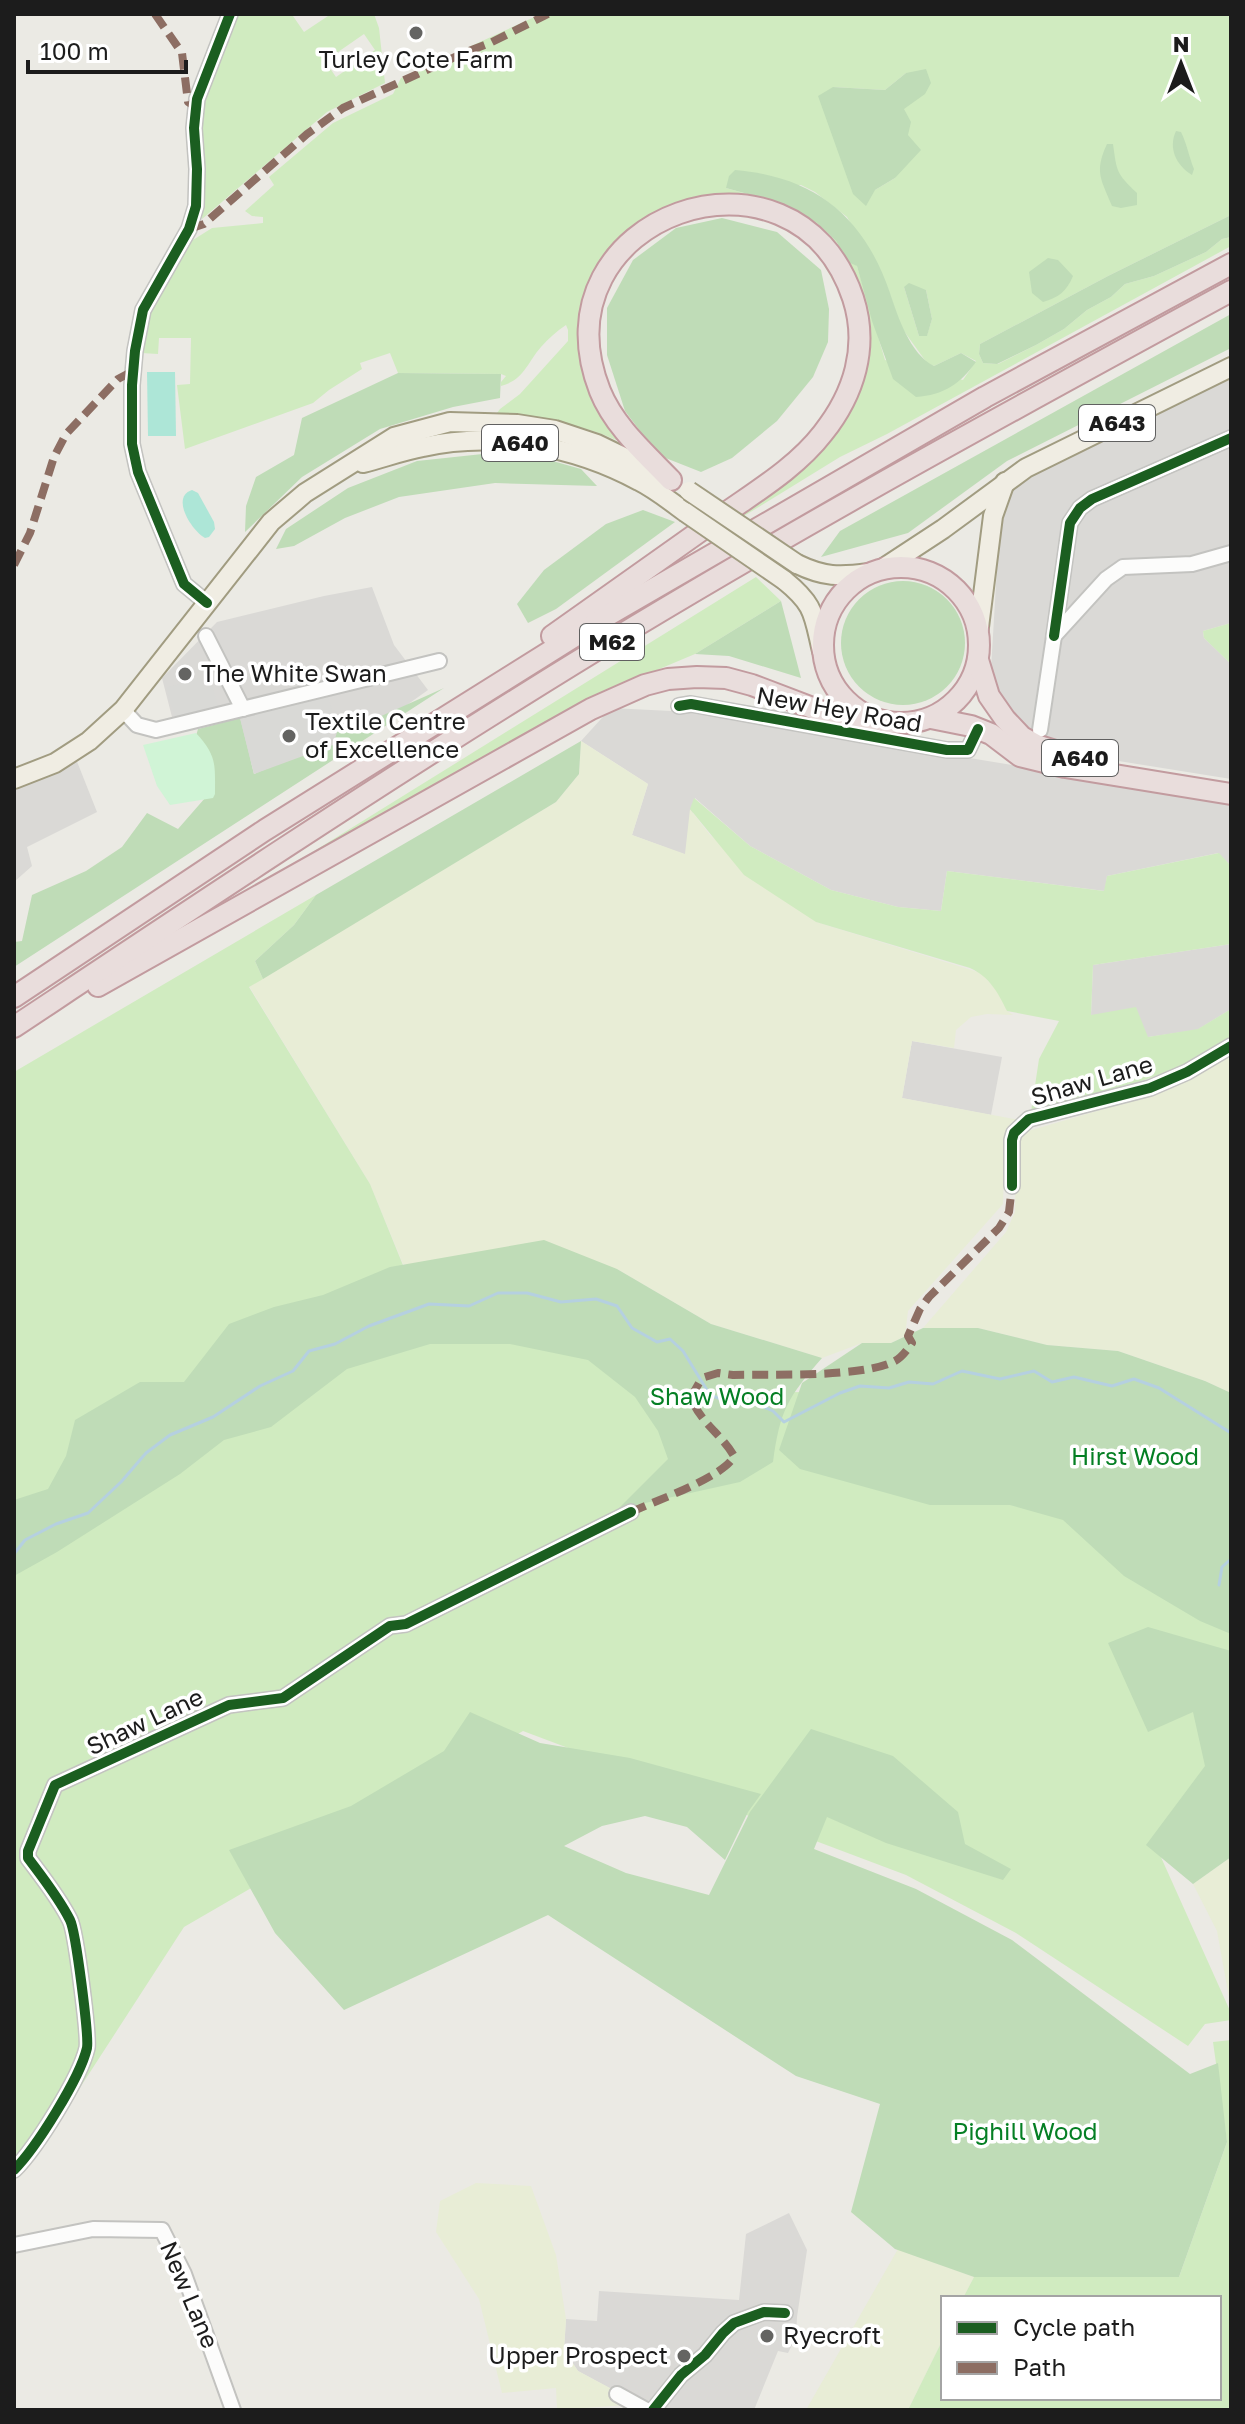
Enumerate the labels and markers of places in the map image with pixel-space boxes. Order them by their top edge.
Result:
marker: Turley Cote Farm [407,24,425,42]
place label: Turley Cote Farm [318,44,514,73]
place label: The White Swan [201,658,387,687]
marker: The White Swan [176,665,194,683]
place label: Textile Centre of Excellence [305,706,466,763]
marker: Textile Centre of Excellence [280,727,298,745]
place label: Ryecroft [783,2320,881,2349]
marker: Ryecroft [758,2327,776,2345]
place label: Upper Prospect [488,2340,668,2369]
marker: Upper Prospect [675,2347,693,2365]

